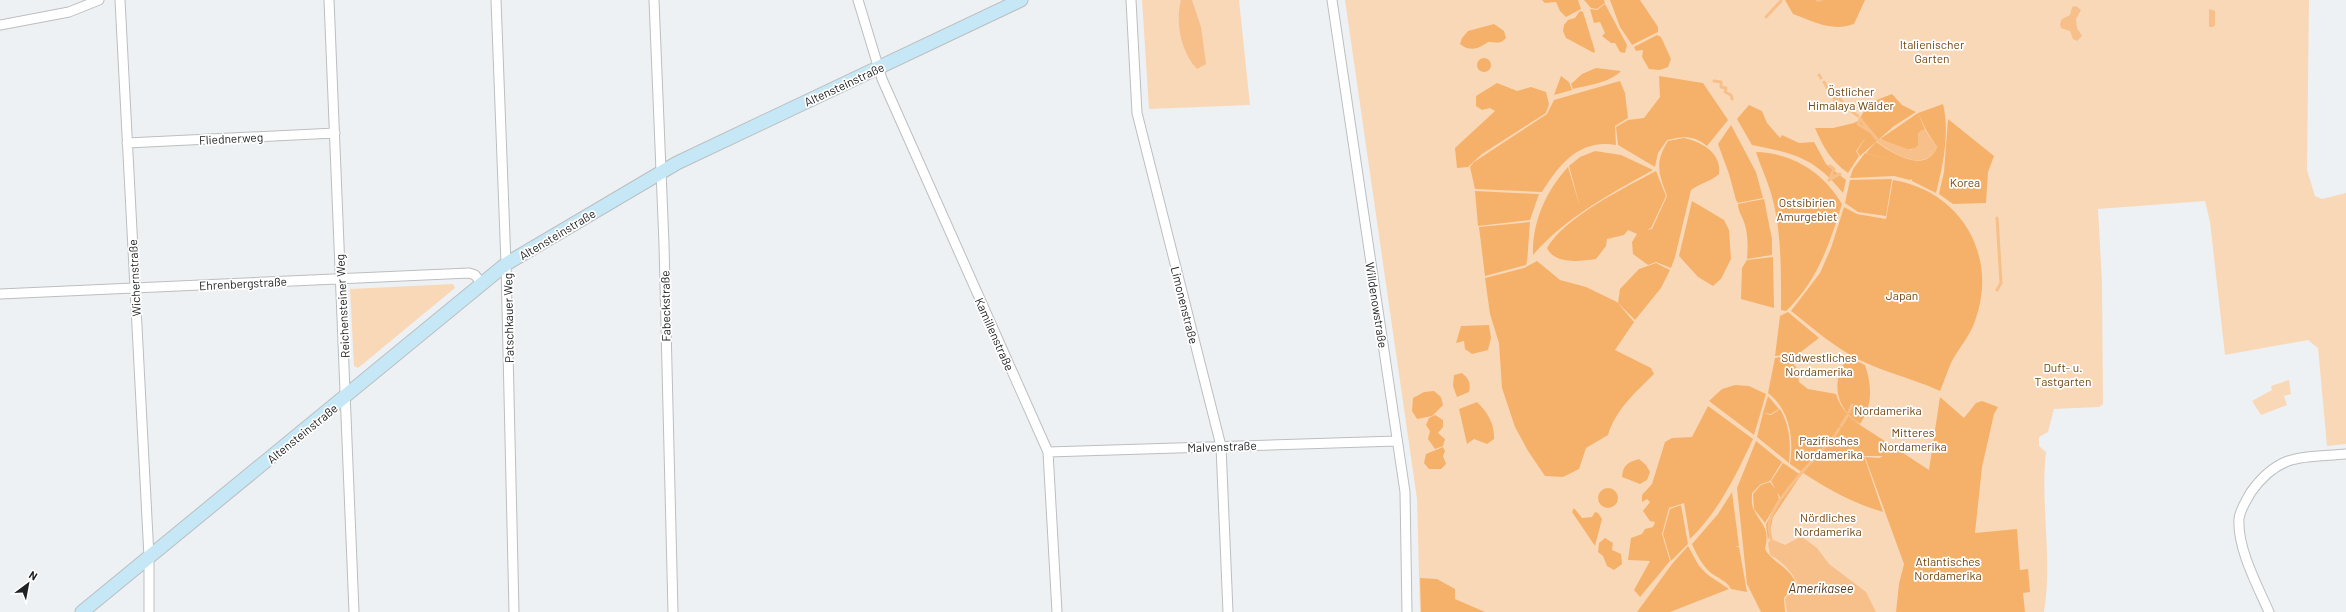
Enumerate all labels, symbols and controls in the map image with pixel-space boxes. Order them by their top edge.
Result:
park label: Italienischer Garten [1900,37,1965,65]
street label: Altensteinstraße [802,59,886,109]
park label: Östlicher Himalaya Wälder [1808,84,1895,112]
street label: Fliednerweg [199,129,263,147]
park label: Korea [1950,175,1980,189]
park label: Ostsibirien Amurgebiet [1777,195,1837,223]
street label: Altensteinstraße [516,206,598,262]
street label: Wichernstraße [125,239,143,317]
street label: Reichensteiner Weg [332,254,352,358]
street label: Willdenowstraße [1363,261,1391,349]
street label: Limonenstraße [1169,265,1201,345]
street label: Fabeckstraße [657,270,673,342]
street label: Patschkauer Weg [500,273,516,363]
street label: Ehrenbergstraße [199,274,287,292]
park label: Japan [1886,288,1918,302]
street label: Kamillenstraße [973,295,1017,373]
park label: Südwestliches Nordamerika [1781,350,1857,378]
park label: Duft- u. Tastgarten [2035,360,2091,388]
street label: Altensteinstraße [264,400,340,466]
park label: Nordamerika [1854,403,1922,417]
park label: Mitteres Nordamerika [1879,425,1947,453]
park label: Pazifisches Nordamerika [1795,433,1863,461]
street label: Malvenstraße [1187,438,1257,454]
park label: Nördliches Nordamerika [1794,510,1862,538]
park label: Atlantisches Nordamerika [1914,554,1982,582]
north arrow [8,564,48,604]
text: N [27,568,40,583]
water label: Amerikasee [1788,580,1854,596]

